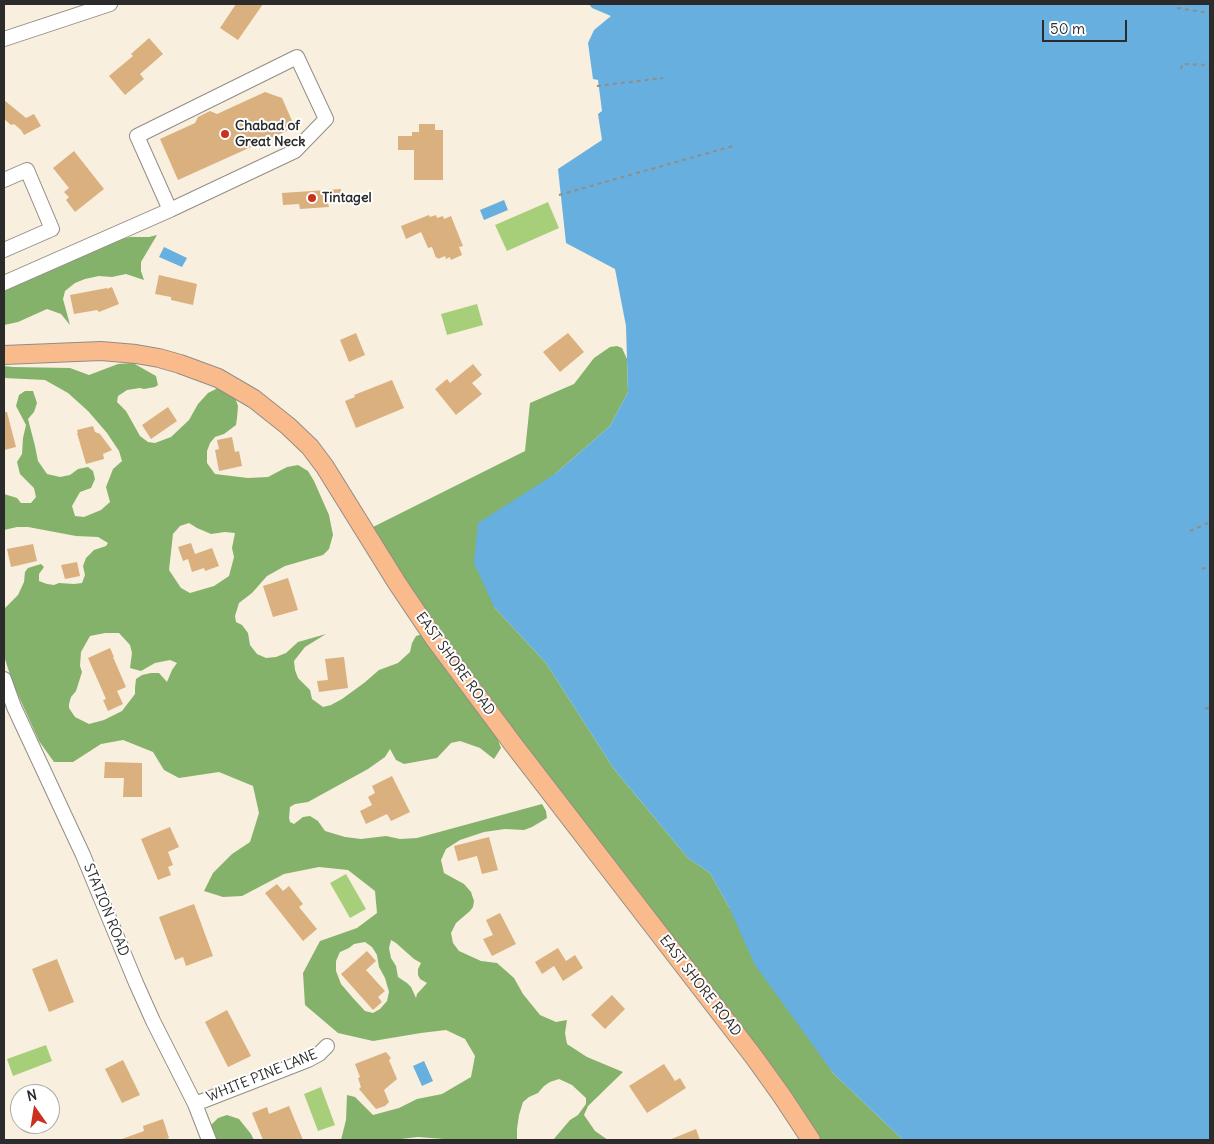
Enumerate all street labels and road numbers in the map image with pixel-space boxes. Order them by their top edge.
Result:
street label: EAST SHORE ROAD [412,609,498,719]
street label: STATION ROAD [80,861,132,959]
street label: EAST SHORE ROAD [655,932,745,1040]
street label: WHITE PINE LANE [204,1046,320,1106]

